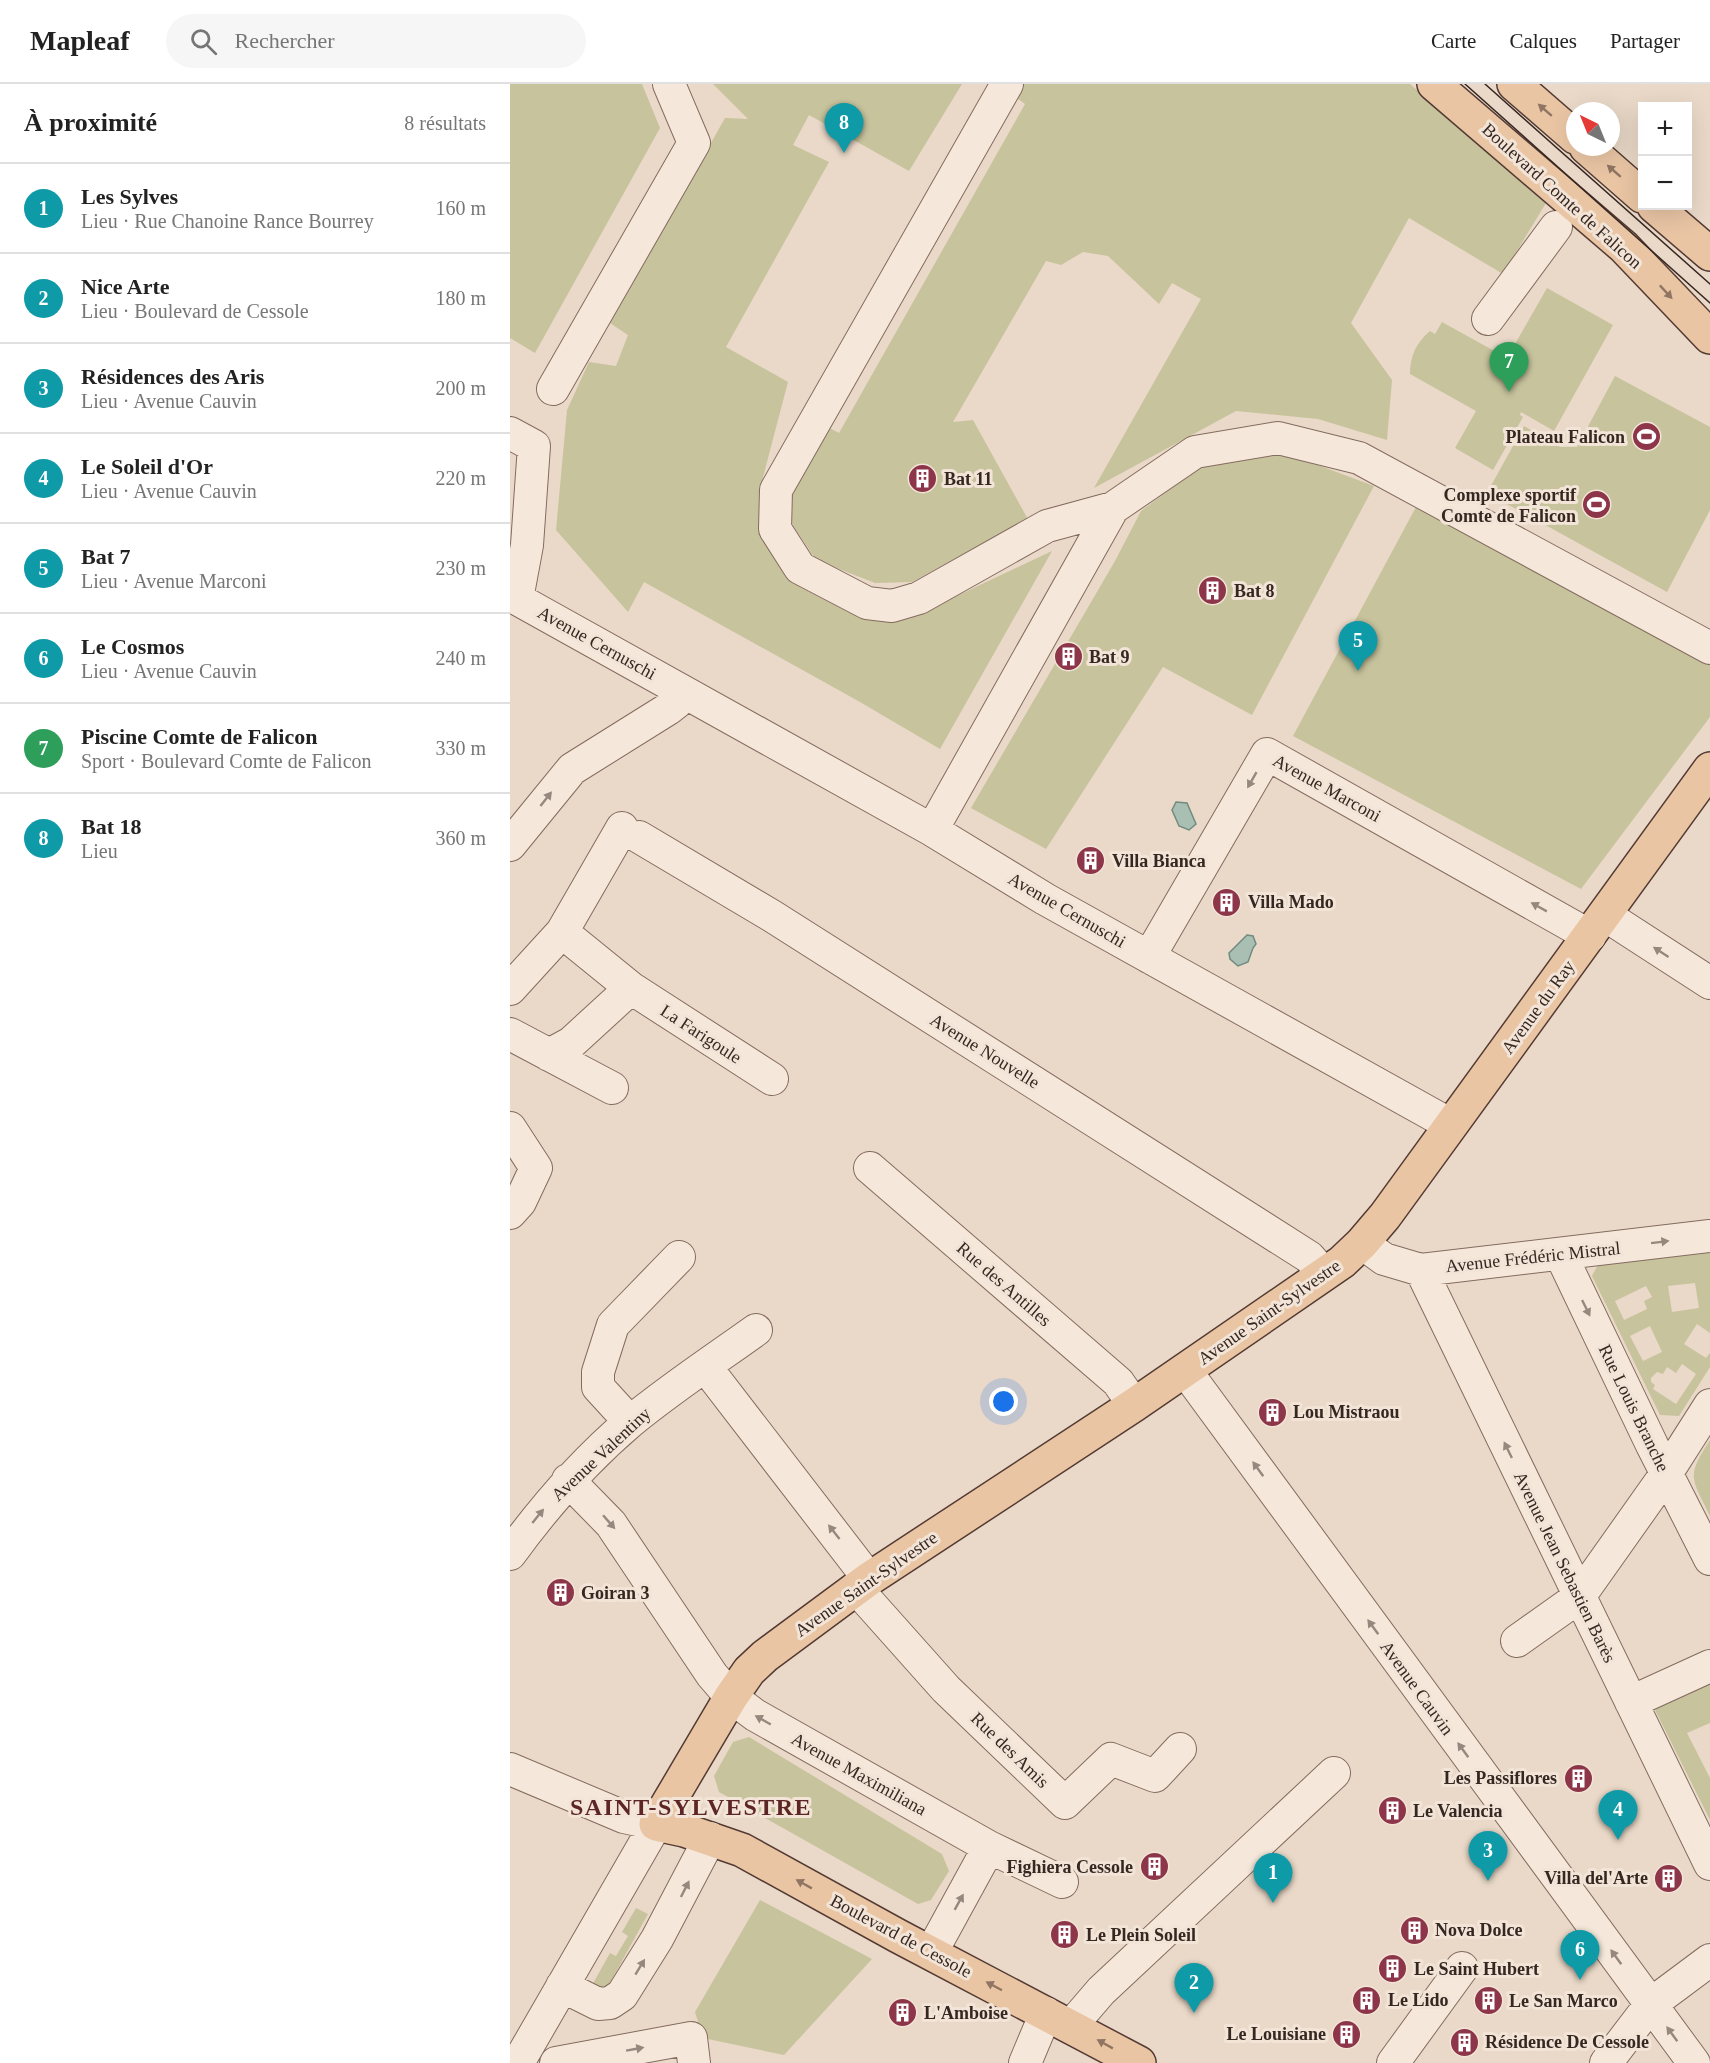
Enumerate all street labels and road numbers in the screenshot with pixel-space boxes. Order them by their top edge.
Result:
street label: Boulevard Comte de Falicon [1478,119,1646,273]
street label: Avenue Cernuschi [534,602,660,684]
street label: Avenue Marconi [1270,750,1384,826]
street label: Avenue Cernuschi [1005,868,1129,952]
street label: Avenue du Ray [1497,956,1579,1058]
street label: La Farigoule [657,1000,745,1068]
street label: Avenue Nouvelle [927,1009,1043,1093]
street label: Rue des Antilles [953,1238,1055,1330]
street label: Avenue Frédéric Mistral [1445,1238,1621,1276]
street label: Avenue Saint-Sylvestre [1194,1255,1344,1369]
street label: Rue Louis Branche [1595,1341,1673,1475]
street label: Avenue Valentiny [547,1403,655,1505]
street label: Avenue Jean Sebastien Barès [1510,1468,1620,1666]
street label: Avenue Saint-Sylvestre [791,1527,941,1641]
street label: Avenue Cauvin [1376,1637,1458,1739]
street label: Rue des Amis [967,1708,1053,1792]
street label: Avenue Maximiliana [788,1729,930,1819]
street label: Boulevard de Cessole [827,1890,975,1982]

